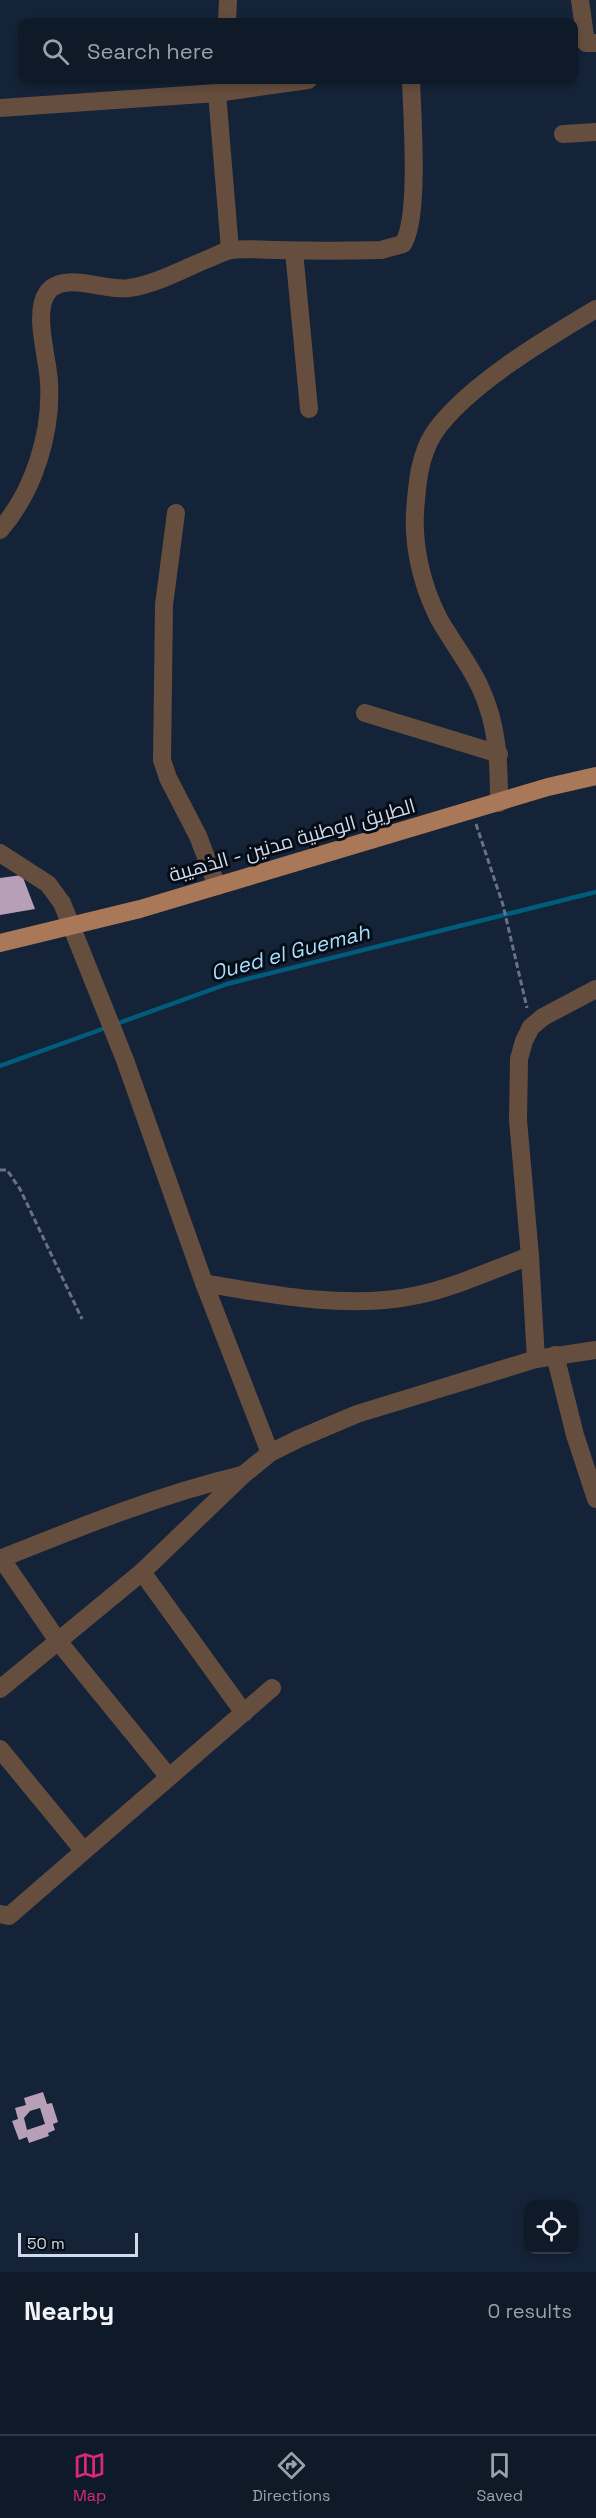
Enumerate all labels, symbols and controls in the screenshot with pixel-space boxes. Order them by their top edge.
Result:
search box [18,18,578,84]
icon: search [39,35,72,68]
text: Search here [87,37,214,65]
street label: الطريق الوطنية مدنين - الذهيبة [166,792,418,888]
water label: Oued el Guemah [208,918,373,986]
map controls [524,2200,578,2254]
button: locate [524,2200,578,2254]
scale bar [18,2230,138,2258]
text: 50 m [27,2233,65,2254]
text: Nearby [24,2294,114,2328]
text: 0 results [488,2298,572,2324]
tab: Map [73,2449,106,2506]
tab: Directions [252,2449,331,2506]
tab: Saved [476,2449,523,2506]

